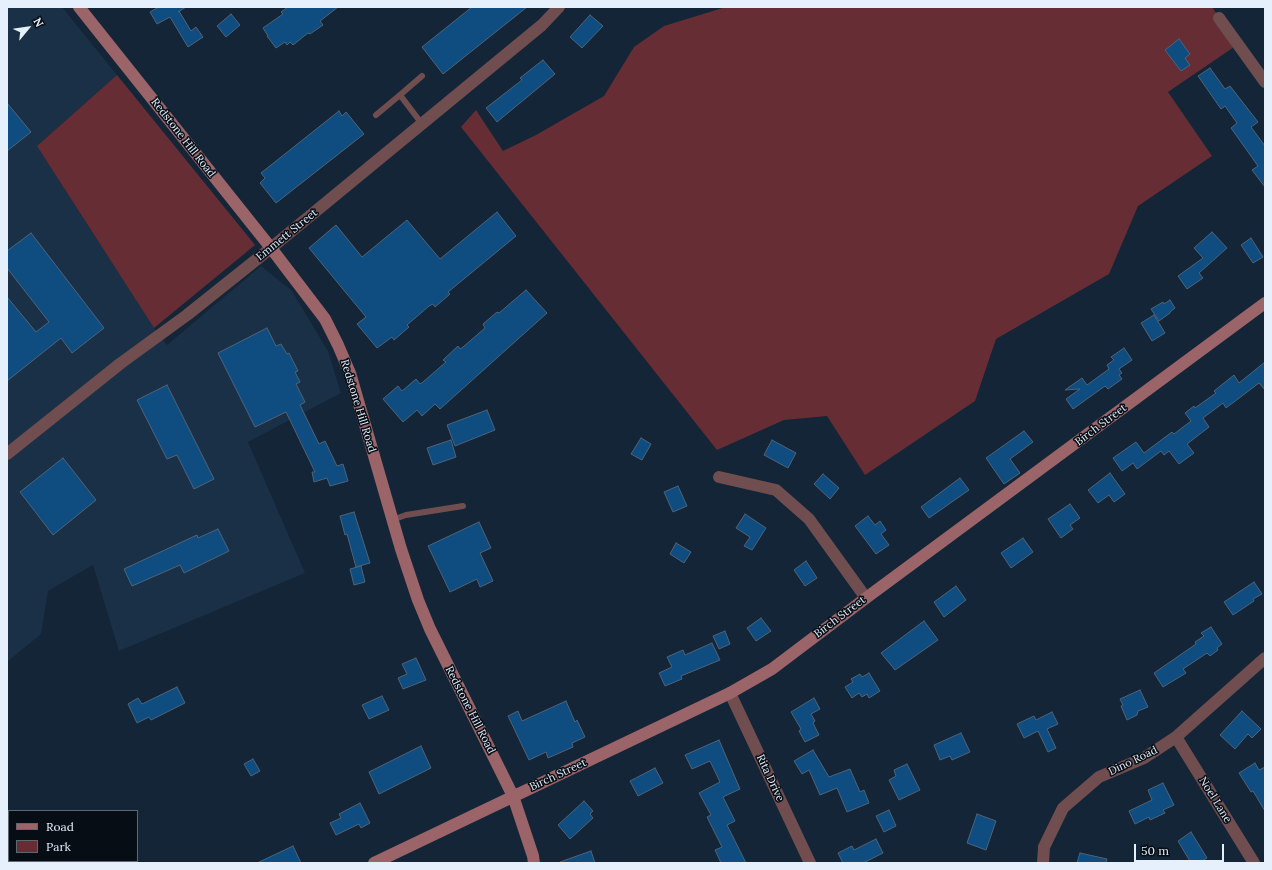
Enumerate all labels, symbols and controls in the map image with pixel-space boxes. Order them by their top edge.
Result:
north arrow [8,8,48,48]
text: N [30,15,47,29]
street label: Redstone Hill Road [148,96,218,180]
street label: Emmett Street [254,206,320,264]
street label: Redstone Hill Road [338,358,378,454]
street label: Birch Street [1073,401,1129,449]
street label: Birch Street [812,593,868,641]
street label: Redstone Hill Road [442,664,498,756]
street label: Dino Road [1106,743,1160,779]
street label: Rita Drive [753,752,787,804]
street label: Birch Street [528,756,588,794]
street label: Noel Lane [1196,775,1234,825]
legend [8,810,138,862]
text: Road [46,819,74,834]
scale bar [1136,836,1226,862]
text: Park [46,839,71,854]
text: 50 m [1141,843,1169,858]

